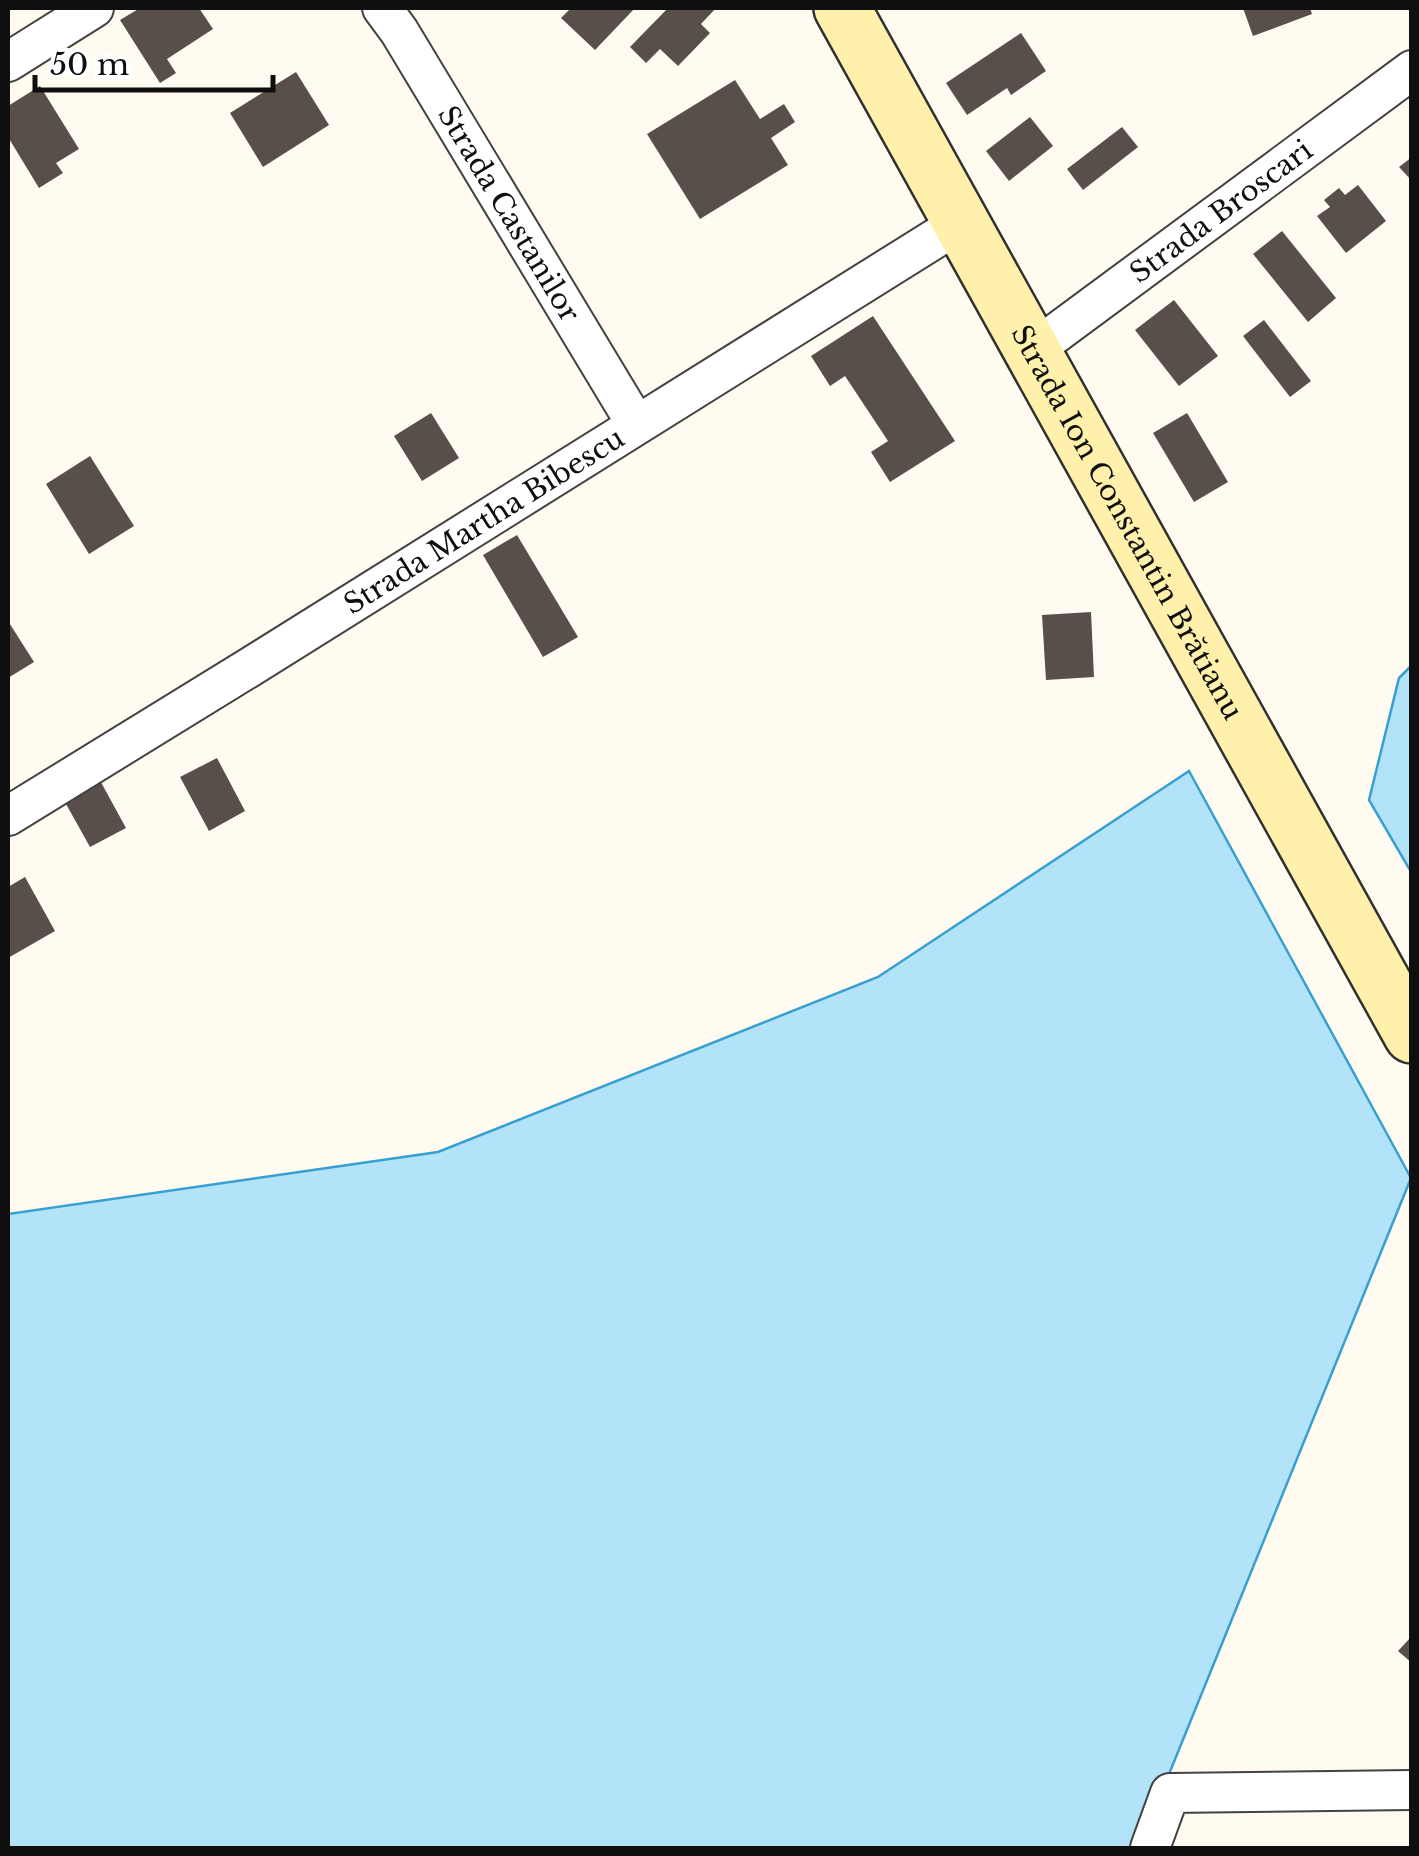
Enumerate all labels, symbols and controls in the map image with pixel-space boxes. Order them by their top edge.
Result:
scale bar [35,30,272,92]
text: 50 m [50,46,129,83]
street label: Strada Castanilor [431,99,588,329]
street label: Strada Broscari [1123,132,1319,290]
street label: Strada Ion Constantin Brătianu [1004,319,1251,726]
street label: Strada Martha Bibescu [337,420,631,622]

